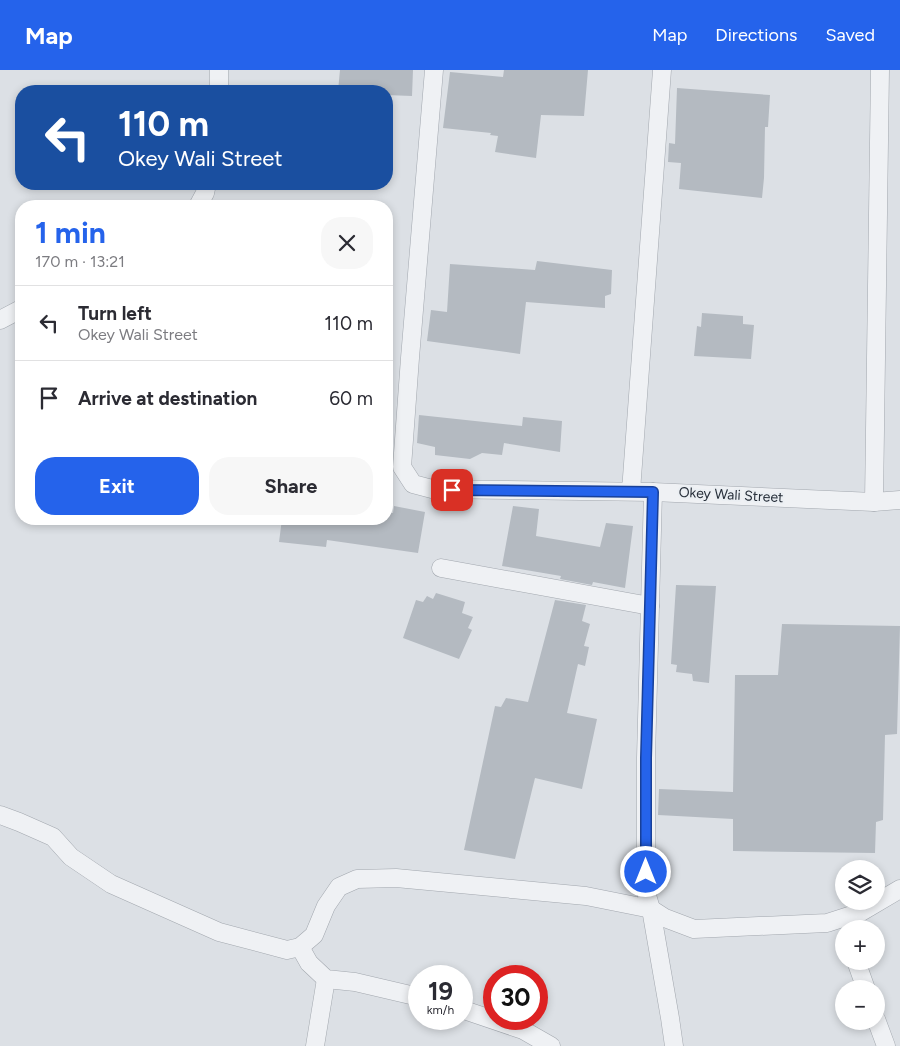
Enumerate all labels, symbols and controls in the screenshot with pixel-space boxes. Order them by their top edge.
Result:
text: Map [25,21,73,50]
text: Map [652,24,687,46]
text: Directions [715,24,797,46]
text: Saved [825,24,875,46]
text: 110 m [118,103,209,145]
icon: left [35,105,100,170]
text: Okey Wali Street [118,145,283,172]
text: 1 min [35,214,106,251]
button: close [321,217,373,269]
text: 170 m · 13:21 [35,252,125,271]
text: Turn left [78,302,152,325]
icon: left [35,309,63,337]
text: 110 m [324,312,373,335]
text: Okey Wali Street [78,325,198,344]
icon: arrive [35,384,63,412]
text: Arrive at destination [78,387,257,410]
text: 60 m [329,387,373,410]
button: Exit [35,457,199,515]
button: Share [209,457,373,515]
pin [431,469,473,511]
icon: arrive [438,476,466,504]
street label: Okey Wali Street [678,484,784,506]
position arrow [619,845,671,897]
map controls [835,860,885,1030]
button: layers [835,860,885,910]
button: + [835,920,885,970]
speed limit sign: 30 [483,965,548,1030]
text: 19 [428,976,453,1006]
button: − [835,980,885,1030]
text: km/h [427,1003,454,1017]

